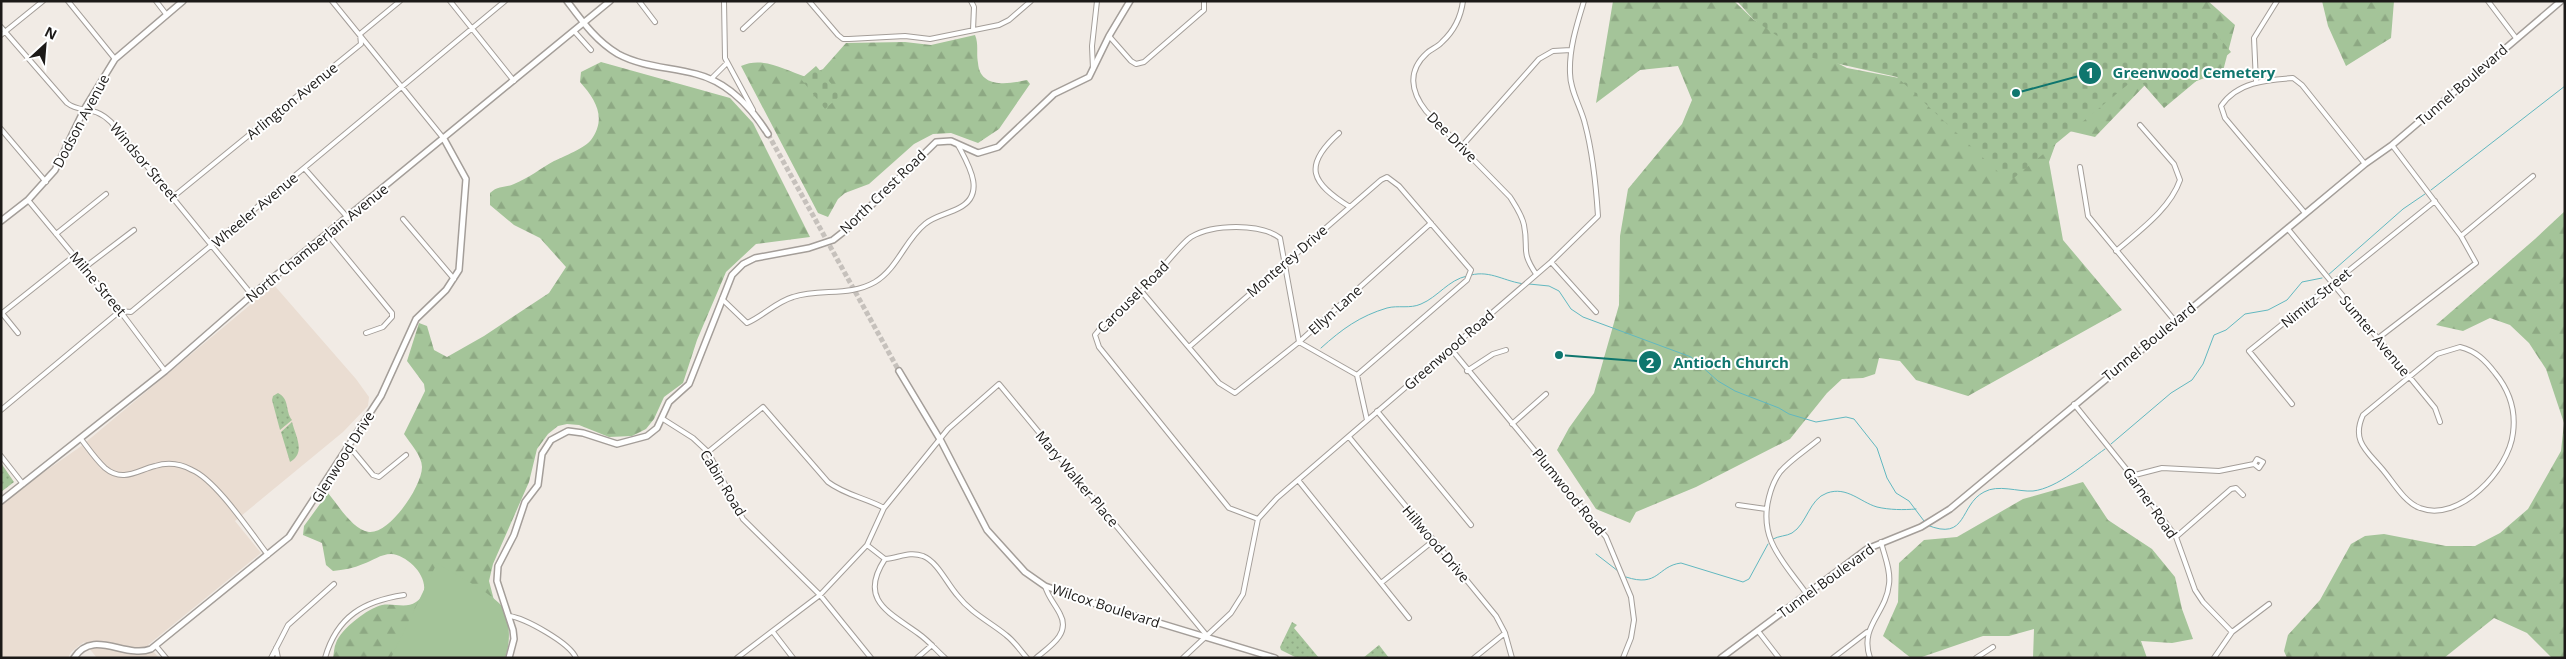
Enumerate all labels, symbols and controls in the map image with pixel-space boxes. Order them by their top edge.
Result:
north arrow [20,20,70,70]
text: N [42,22,60,44]
street label: Tunnel Boulevard [2412,40,2511,130]
street label: Arlington Avenue [242,58,341,143]
callout: Greenwood Cemetery [2077,58,2285,88]
text: 1 [2086,62,2094,82]
text: Greenwood Cemetery [2113,62,2276,82]
street label: Dodson Avenue [48,71,113,171]
street label: Dee Drive [1423,107,1482,166]
street label: Windsor Street [106,118,183,205]
street label: North Crest Road [835,146,930,238]
street label: Wheeler Avenue [208,168,302,251]
street label: North Chamberlain Avenue [242,179,392,306]
street label: Monterey Drive [1242,220,1331,301]
street label: Milne Street [66,247,131,320]
street label: Carousel Road [1093,257,1173,337]
street label: Nimitz Street [2277,264,2355,332]
street label: Ellyn Lane [1304,281,1366,339]
street label: Sumter Avenue [2336,291,2415,380]
street label: Tunnel Boulevard [2098,298,2199,385]
street label: Greenwood Road [1400,305,1498,394]
callout: Antioch Church [1638,347,1798,377]
text: 2 [1646,352,1655,372]
text: Antioch Church [1673,352,1789,372]
street label: Glenwood Drive [307,407,378,506]
street label: Mary Walker Place [1032,427,1123,531]
street label: Plumwood Road [1528,444,1610,539]
street label: Cabin Road [696,446,751,519]
street label: Garner Road [2119,463,2182,542]
street label: Hillwood Drive [1399,501,1474,586]
street label: Tunnel Boulevard [1774,539,1878,622]
street label: Wilcox Boulevard [1050,579,1163,632]

